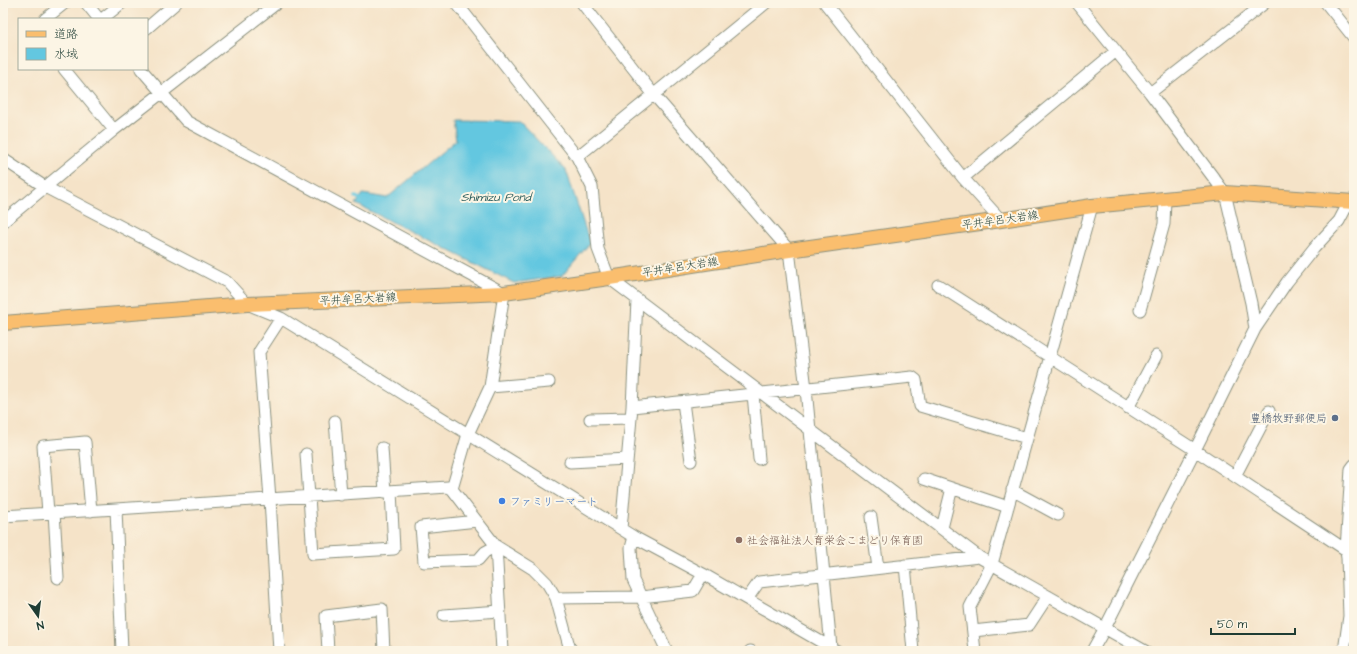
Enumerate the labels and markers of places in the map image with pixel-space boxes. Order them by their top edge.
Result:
place label: 豊橋牧野郵便局 [1250,411,1327,426]
marker: 豊橋牧野郵便局 [1330,413,1340,423]
place label: ファミリーマート [510,494,598,509]
marker: ファミリーマート [497,496,507,506]
place label: 社会福祉法人育栄会こまどり保育園 [747,533,923,548]
marker: 社会福祉法人育栄会こまどり保育園 [734,535,744,545]

